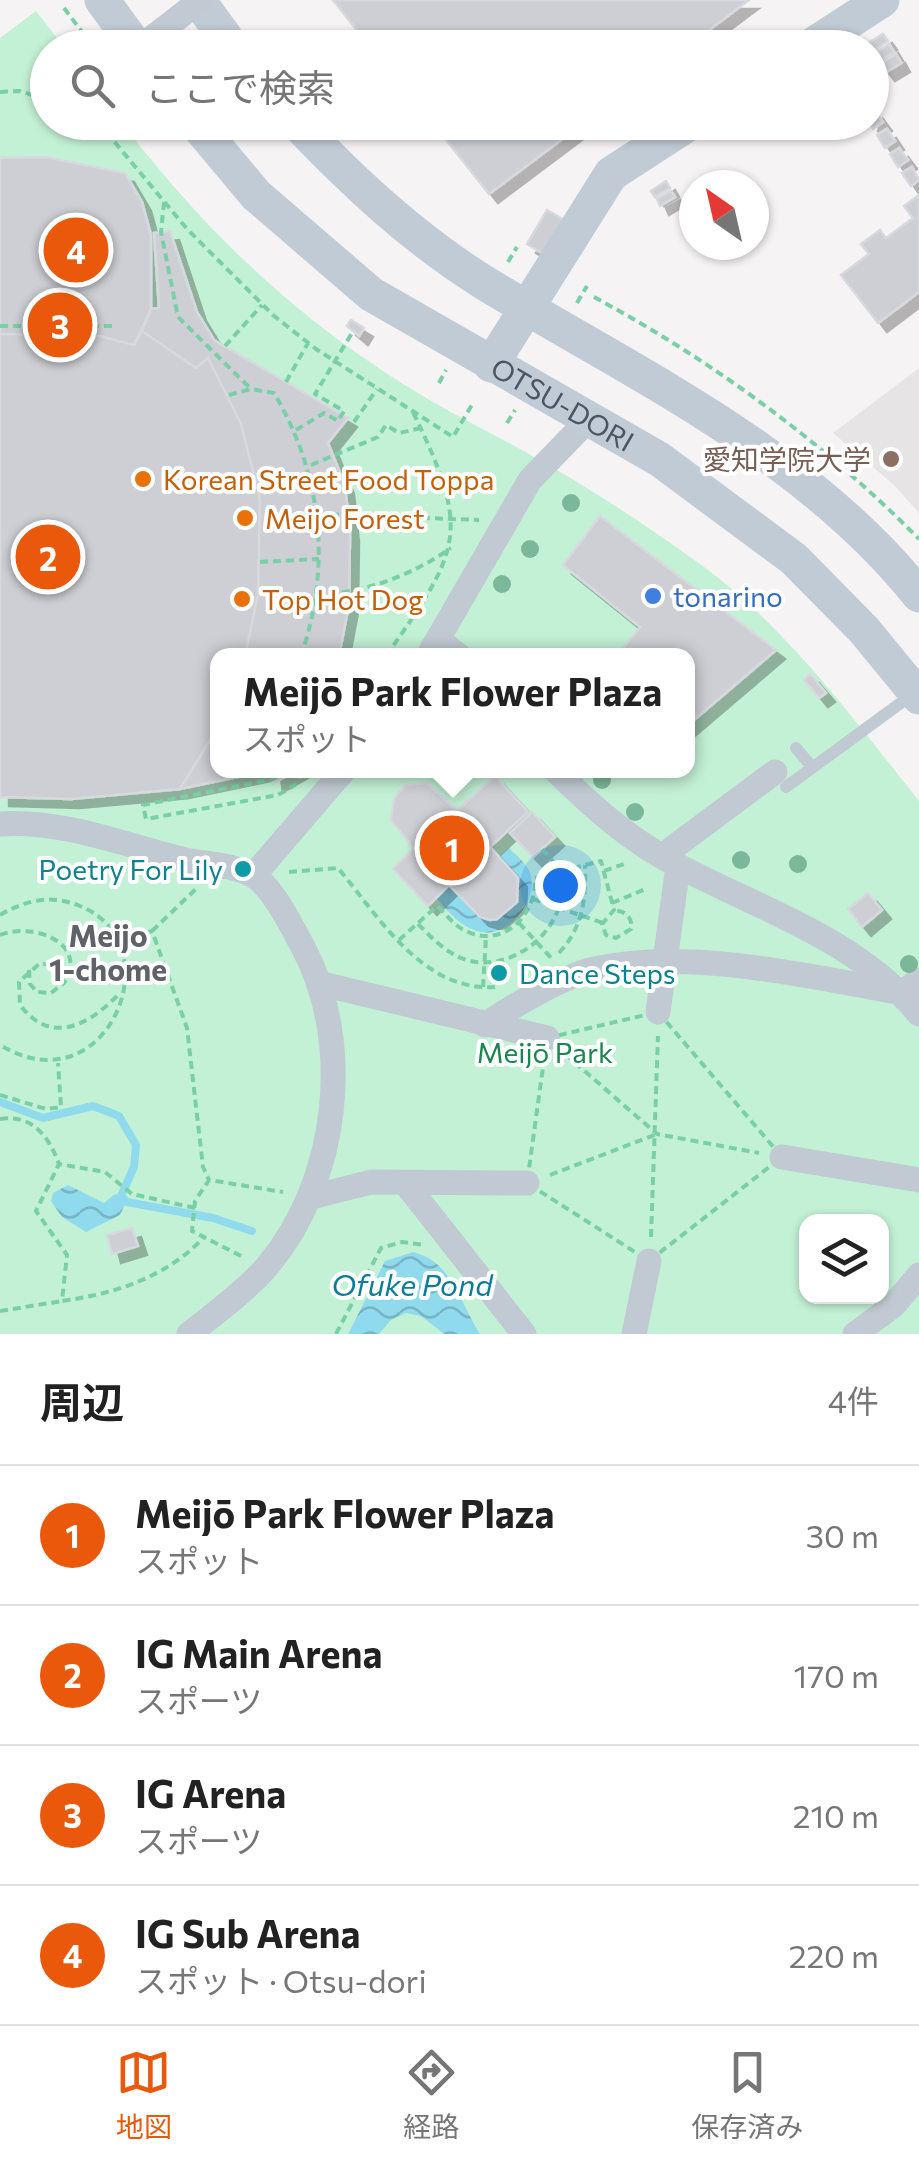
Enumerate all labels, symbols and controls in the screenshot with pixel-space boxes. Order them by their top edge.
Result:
search box [30,30,889,140]
icon: search [65,58,120,113]
text: ここで検索 [145,63,335,110]
north arrow [679,170,769,260]
pin: 4 [44,212,108,288]
pin: 3 [28,288,92,362]
street label: OTSU-DORI [486,350,640,458]
place label: 愛知学院大学 [703,442,871,476]
marker: 愛知学院大学 [880,448,902,470]
place label: Korean Street Food Toppa [163,462,494,496]
marker: Korean Street Food Toppa [132,468,154,490]
place label: Meijo Forest [265,501,425,535]
marker: Meijo Forest [234,507,256,529]
pin: 2 [15,520,80,594]
place label: tonarino [673,579,783,613]
place label: Top Hot Dog [262,582,423,616]
marker: tonarino [642,585,664,607]
marker: Top Hot Dog [231,588,253,610]
popup [210,648,695,778]
text: Meijō Park Flower Plaza [243,667,662,714]
text: スポット [243,718,371,758]
pin: 1 [420,810,484,886]
place label: Poetry For Lily [39,852,223,886]
marker: Poetry For Lily [232,858,254,880]
your location [535,860,586,911]
district label: Meijo 1-chome [49,916,167,987]
place label: Dance Steps [519,956,676,990]
marker: Dance Steps [488,962,510,984]
park label: Meijō Park [477,1035,613,1069]
map controls [799,1214,889,1304]
button: layers [799,1214,889,1304]
water label: Ofuke Pond [331,1265,494,1302]
text: 周辺 [40,1375,124,1427]
text: 4件 [828,1380,879,1420]
text: Meijō Park Flower Plaza [135,1489,554,1536]
text: 1 [65,1515,80,1555]
text: 30 m [806,1515,879,1555]
text: スポット [135,1540,263,1580]
text: IG Main Arena [135,1629,382,1676]
text: 2 [63,1655,82,1695]
text: 170 m [794,1655,879,1695]
text: スポーツ [135,1680,262,1720]
text: IG Arena [135,1769,286,1816]
text: 3 [63,1795,82,1835]
text: 210 m [793,1795,879,1835]
text: スポーツ [135,1820,262,1860]
text: IG Sub Arena [135,1909,361,1956]
text: 4 [63,1935,82,1975]
text: 220 m [789,1935,879,1975]
text: スポット · Otsu-dori [135,1960,427,2000]
tab: 地図 [116,2045,172,2145]
tab: 経路 [403,2045,459,2145]
tab: 保存済み [691,2045,803,2145]

